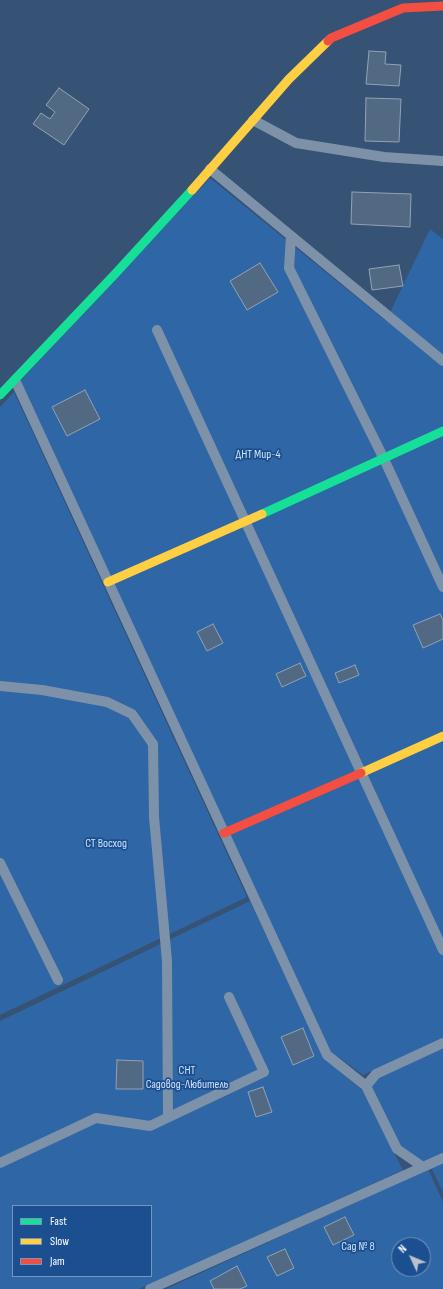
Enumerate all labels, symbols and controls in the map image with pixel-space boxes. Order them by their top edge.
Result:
park label: ДНТ Мир-4 [235,448,281,462]
park label: СТ Восход [85,837,127,851]
park label: СНТ Садовод-Любитель [146,1064,228,1092]
legend [12,1205,152,1277]
text: Fast [50,1214,67,1229]
text: Slow [50,1234,69,1249]
north arrow [391,1237,431,1277]
park label: Сад № 8 [341,1240,375,1254]
text: N [396,1242,409,1256]
text: Jam [50,1254,65,1269]

